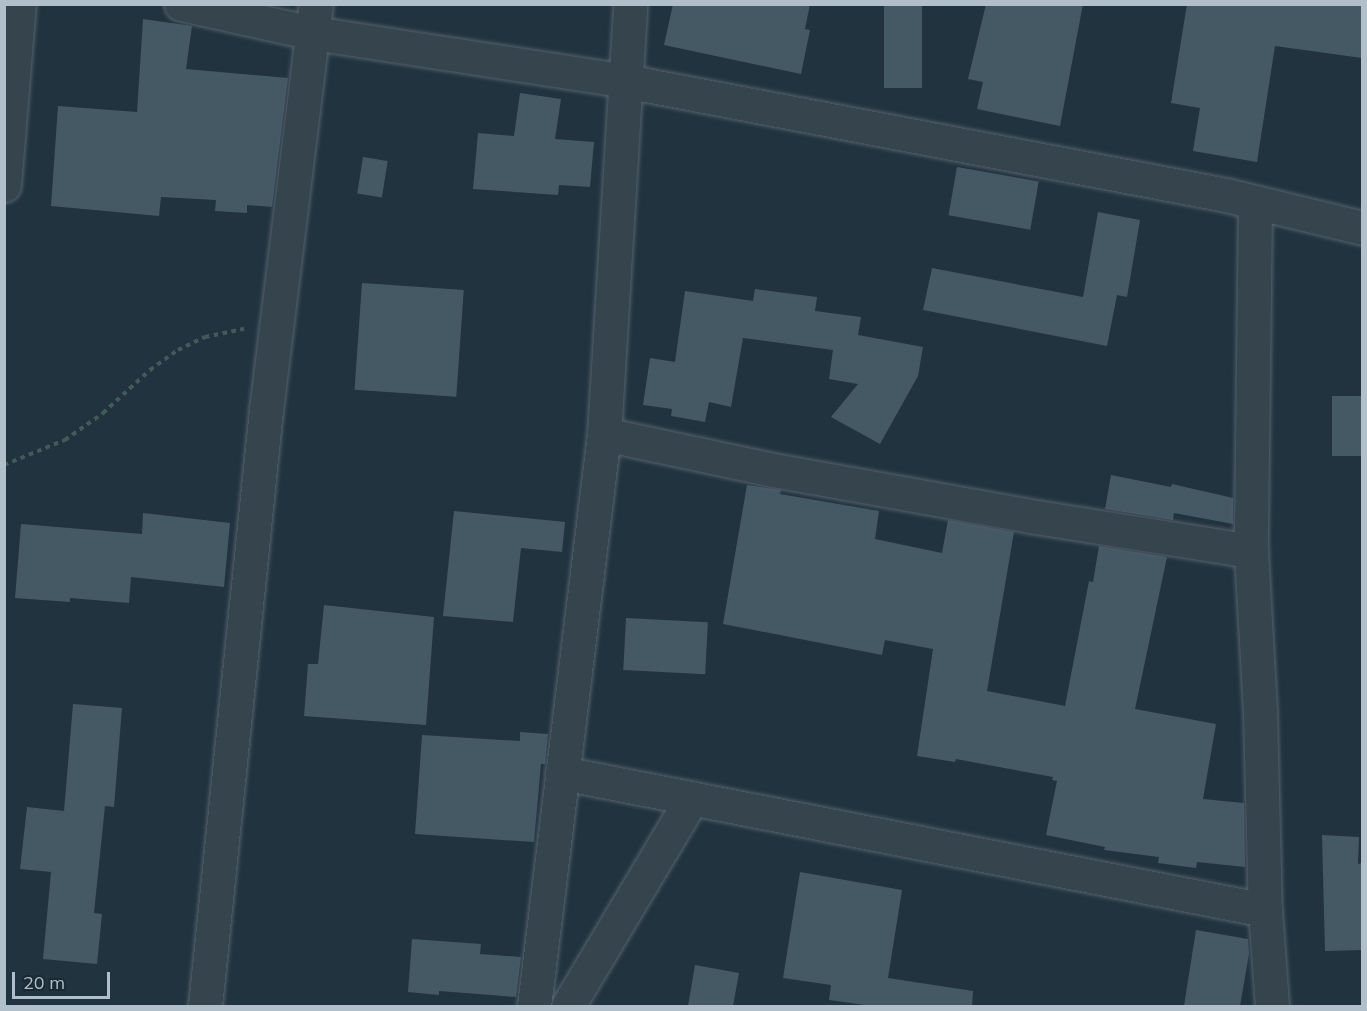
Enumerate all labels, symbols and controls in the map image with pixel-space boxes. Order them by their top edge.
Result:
scale bar [15,960,112,998]
text: 20 m [23,971,65,994]

